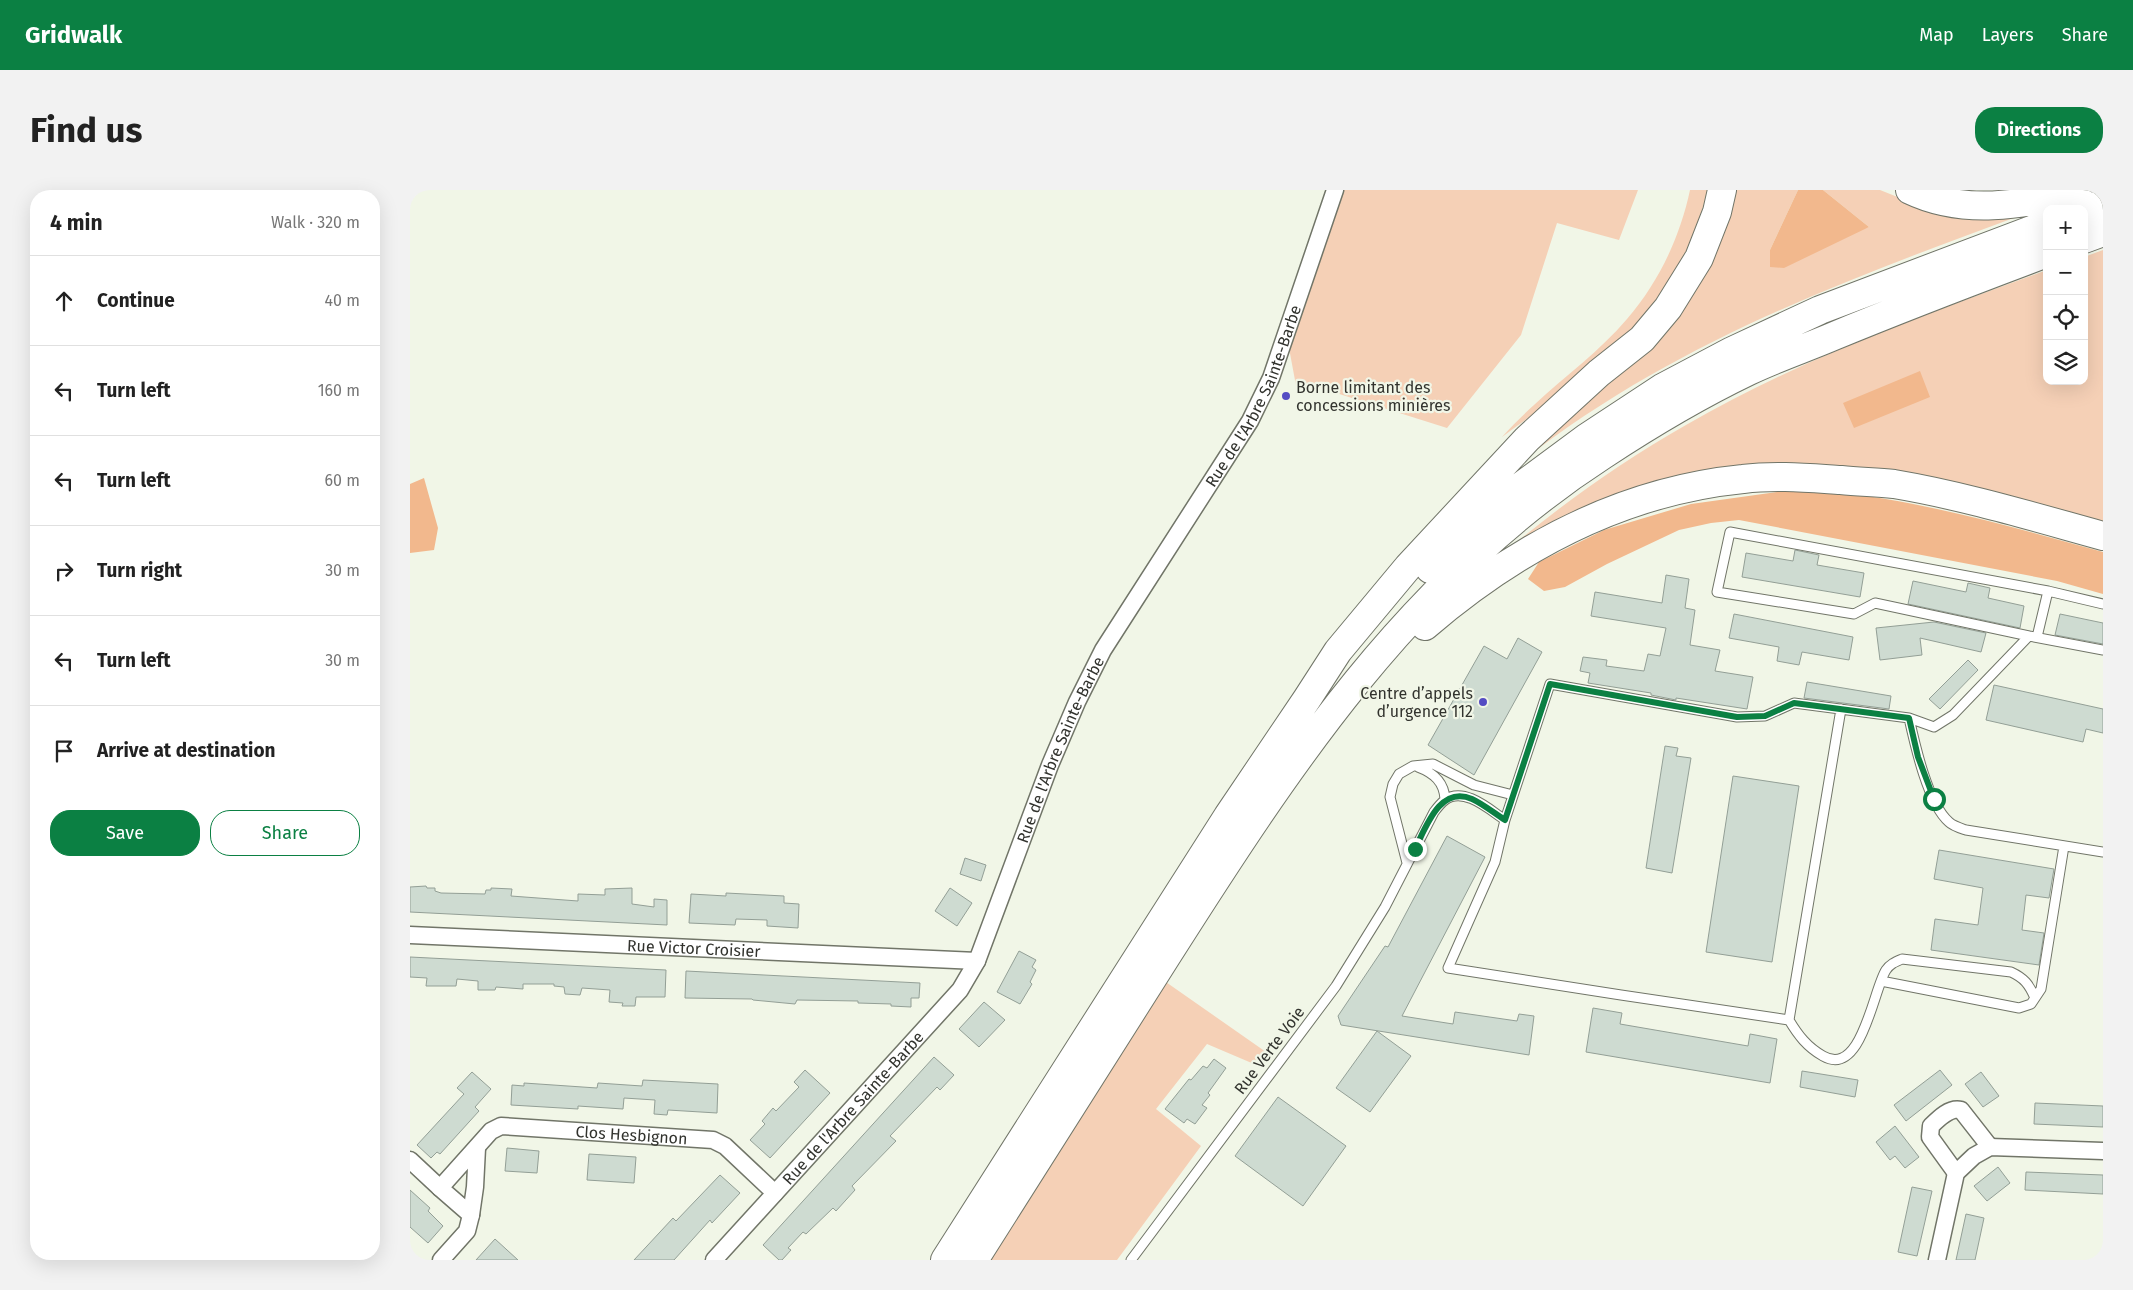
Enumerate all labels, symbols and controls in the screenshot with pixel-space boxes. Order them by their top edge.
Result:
text: Gridwalk [25,21,122,49]
text: Map [1919,24,1954,46]
text: Layers [1982,24,2034,46]
text: Share [2062,24,2108,46]
button: Directions [1975,107,2103,153]
text: Find us [30,109,142,151]
map controls [2043,205,2088,385]
button: + [2043,205,2088,250]
text: 4 min [50,210,103,236]
text: Walk · 320 m [271,213,360,232]
button: − [2043,250,2088,295]
icon: ahead [50,287,78,315]
text: Continue [97,289,175,312]
text: 40 m [325,291,360,310]
button: locate [2043,295,2088,340]
street label: Rue de l'Arbre Sainte-Barbe [1201,303,1305,490]
button: layers [2043,340,2088,385]
icon: left [50,377,78,405]
place label: Borne limitant des concessions minières [1296,378,1451,415]
text: Turn left [97,379,171,402]
text: 160 m [318,381,360,400]
marker: Borne limitant des concessions minières [1280,390,1292,402]
icon: left [50,467,78,495]
text: Turn left [97,469,171,492]
text: 60 m [325,471,360,490]
icon: right [50,557,78,585]
text: Turn right [97,559,182,582]
text: 30 m [325,561,360,580]
icon: left [50,647,78,675]
text: Turn left [97,649,171,672]
text: 30 m [325,651,360,670]
street label: Rue de l'Arbre Sainte-Barbe [1013,654,1108,846]
place label: Centre d’appels d’urgence 112 [1360,684,1473,721]
marker: Centre d’appels d’urgence 112 [1477,696,1489,708]
icon: arrive [50,737,78,765]
text: Arrive at destination [97,739,276,762]
route start [1923,788,1946,811]
button: Save [50,810,200,856]
button: Share [210,810,360,856]
route end [1404,838,1427,861]
street label: Rue Victor Croisier [626,936,762,961]
street label: Rue Verte Voie [1230,1003,1309,1098]
street label: Rue de l'Arbre Sainte-Barbe [779,1028,928,1189]
street label: Clos Hesbignon [575,1122,688,1148]

